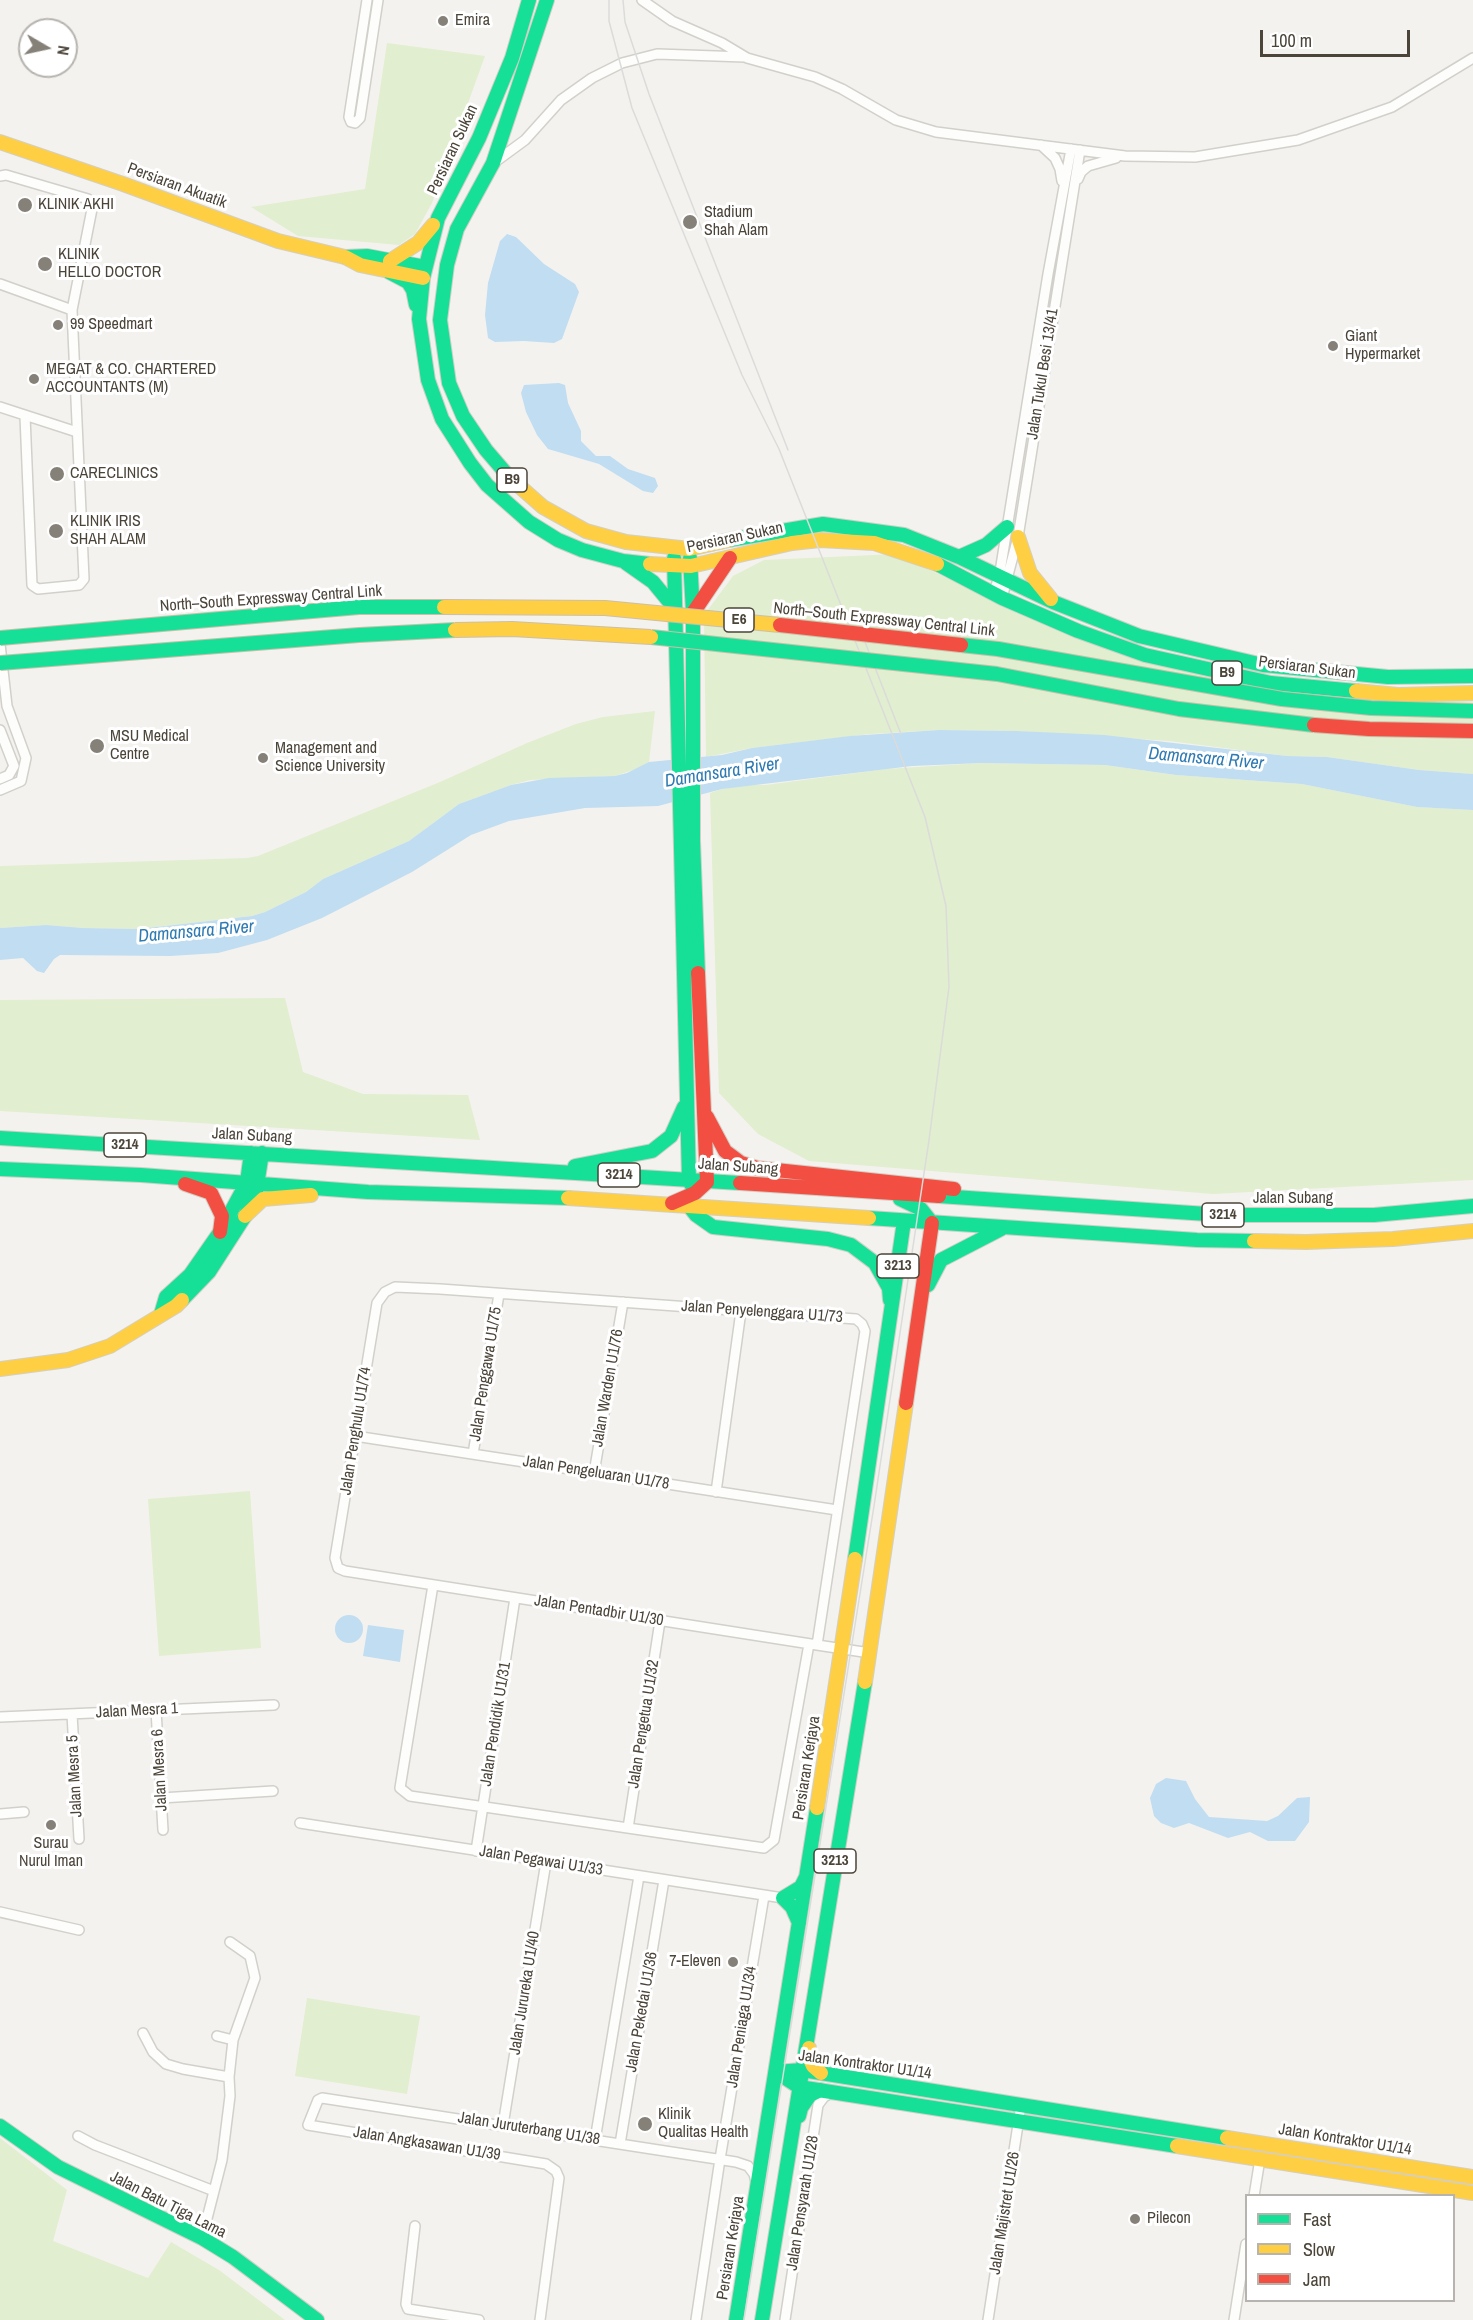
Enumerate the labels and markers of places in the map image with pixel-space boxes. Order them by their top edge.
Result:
place label: Emira [455,11,490,31]
marker: Emira [436,14,450,28]
place label: KLINIK AKHI [38,195,114,215]
marker: KLINIK AKHI [16,196,34,214]
place label: Stadium Shah Alam [704,203,768,241]
marker: Stadium Shah Alam [681,213,699,231]
place label: KLINIK HELLO DOCTOR [58,245,161,283]
marker: KLINIK HELLO DOCTOR [36,255,54,273]
place label: 99 Speedmart [70,315,152,335]
marker: 99 Speedmart [51,318,65,332]
place label: Giant Hypermarket [1345,327,1420,365]
marker: Giant Hypermarket [1326,339,1340,353]
place label: MEGAT & CO. CHARTERED ACCOUNTANTS (M) [46,360,216,398]
marker: MEGAT & CO. CHARTERED ACCOUNTANTS (M) [27,372,41,386]
place label: CARECLINICS [70,464,158,484]
marker: CARECLINICS [48,465,66,483]
place label: KLINIK IRIS SHAH ALAM [70,512,146,550]
marker: KLINIK IRIS SHAH ALAM [47,522,65,540]
place label: MSU Medical Centre [110,727,189,765]
marker: MSU Medical Centre [88,737,106,755]
place label: Management and Science University [275,739,385,777]
marker: Management and Science University [256,751,270,765]
marker: Surau Nurul Iman [44,1818,58,1832]
place label: Surau Nurul Iman [19,1834,83,1872]
place label: 7-Eleven [669,1952,721,1972]
marker: 7-Eleven [726,1955,740,1969]
place label: Klinik Qualitas Health [658,2105,748,2143]
marker: Klinik Qualitas Health [636,2115,654,2133]
place label: Pilecon [1147,2209,1191,2229]
marker: Pilecon [1128,2212,1142,2226]

